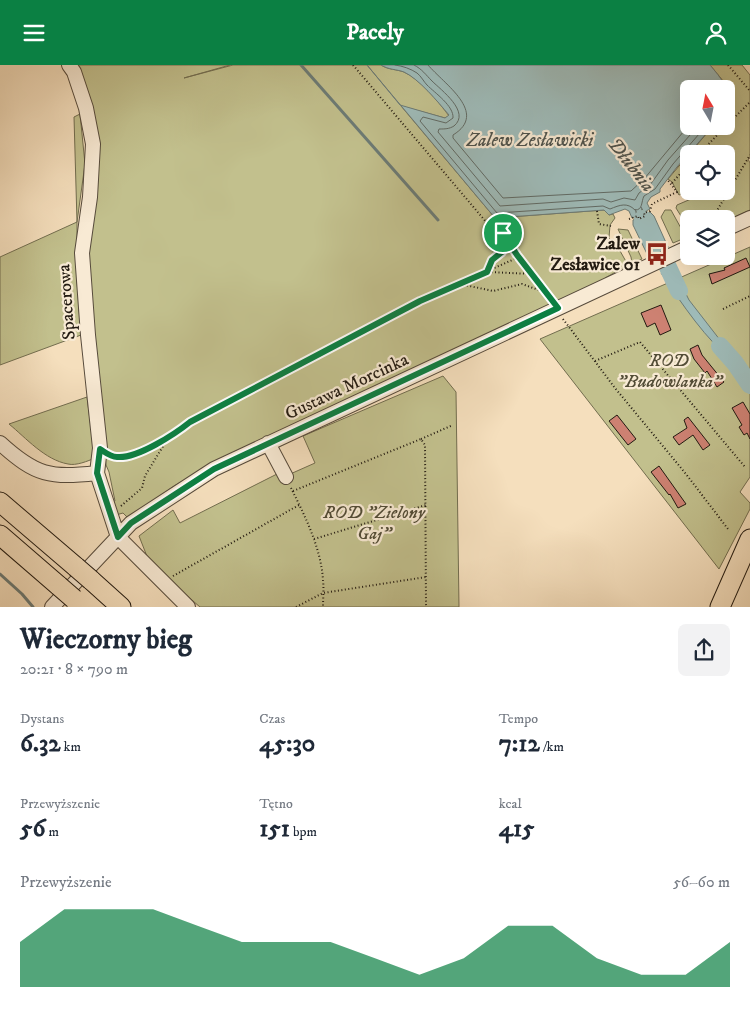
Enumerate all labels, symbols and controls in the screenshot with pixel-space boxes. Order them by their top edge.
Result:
icon: menu [20,19,48,47]
text: Pacely [346,19,404,46]
icon: person [702,19,730,47]
north arrow [680,80,735,135]
map controls [680,80,735,265]
water label: Zalew Zesławicki [466,129,594,152]
water label: Dłubnia [603,133,659,197]
button: locate [680,145,735,200]
button: layers [680,210,735,265]
pin [482,212,524,254]
icon: arrive [489,219,517,247]
place label: Zalew Zesławice 01 [551,233,641,276]
bus stop icon: Zalew Zesławice 01 [644,241,670,267]
street label: Spacerowa [53,263,81,341]
street label: Gustawa Morcinka [282,349,412,425]
park label: ROD "Budowlanka" [617,350,724,393]
park label: ROD "Zielony Gaj" [322,502,426,545]
text: Wieczorny bieg [20,622,192,657]
button: share [678,624,730,676]
text: 20:21 · 8 × 790 m [20,659,128,679]
text: Dystans [20,710,64,728]
text: Czas [259,710,285,728]
text: Tempo [499,710,538,728]
text: 6.32 [20,728,61,759]
text: 45:30 [259,728,315,759]
text: 7:12 [499,728,540,759]
text: km [61,738,81,756]
text: /km [540,738,564,756]
text: Przewyższenie [20,795,100,813]
text: Tętno [259,795,293,813]
text: kcal [499,795,522,813]
text: 56 [20,813,45,844]
text: 151 [259,813,290,844]
text: 415 [499,813,535,844]
text: m [45,823,59,841]
text: bpm [290,823,317,841]
text: Przewyższenie [20,872,112,892]
text: 56–60 m [673,872,730,892]

